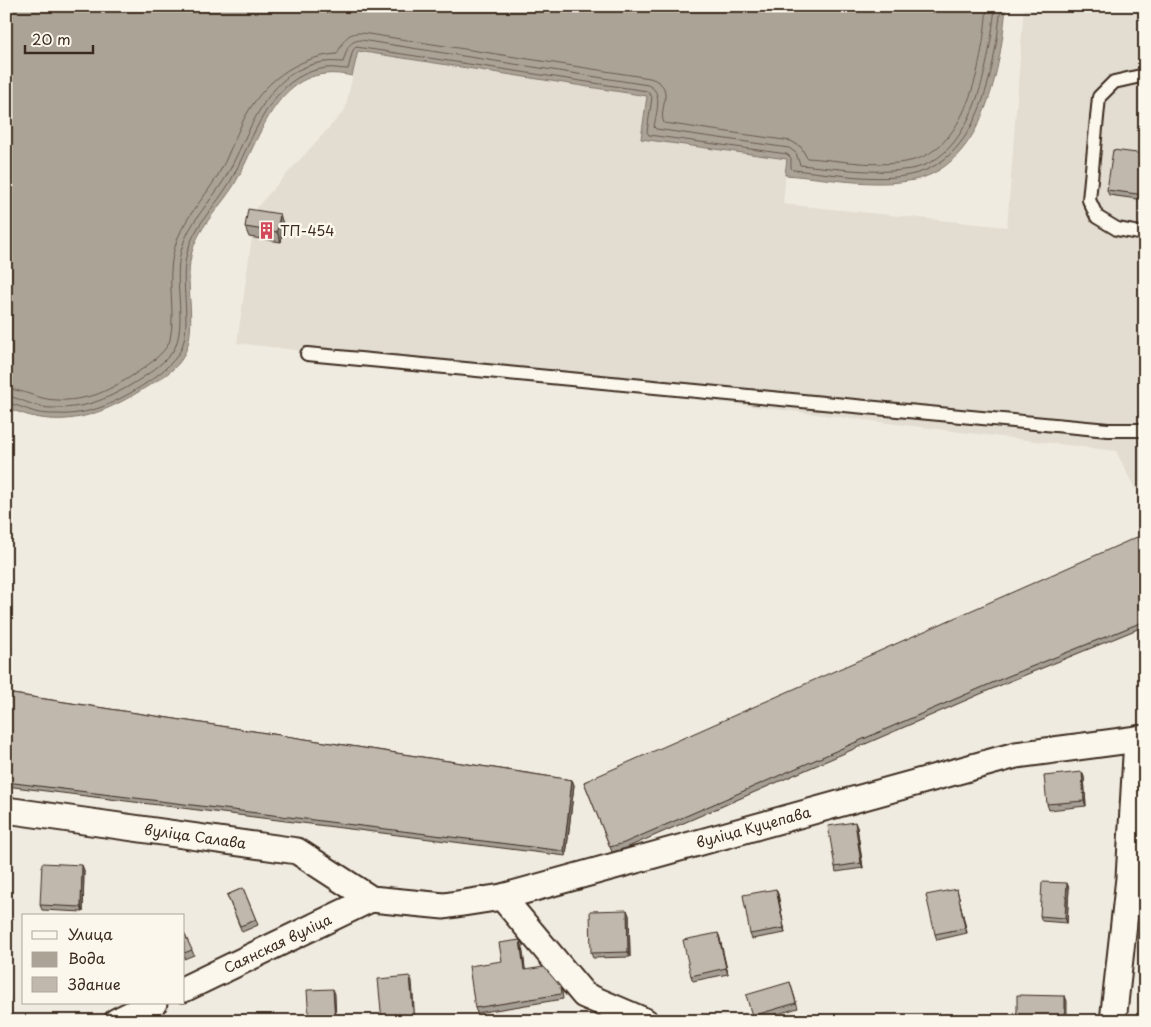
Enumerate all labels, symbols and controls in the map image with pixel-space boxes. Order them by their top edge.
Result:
scale bar [25,22,92,54]
text: 20 m [32,27,71,50]
place label: ТП-454 [280,220,335,241]
building icon: ТП-454 [256,221,276,241]
street label: вуліца Куцепава [694,801,813,853]
street label: вуліца Салава [143,819,248,854]
street label: Саянская вуліца [220,908,335,978]
legend [22,914,185,1004]
text: Улица [68,922,113,945]
text: Вода [68,946,106,969]
text: Здание [68,972,121,995]

